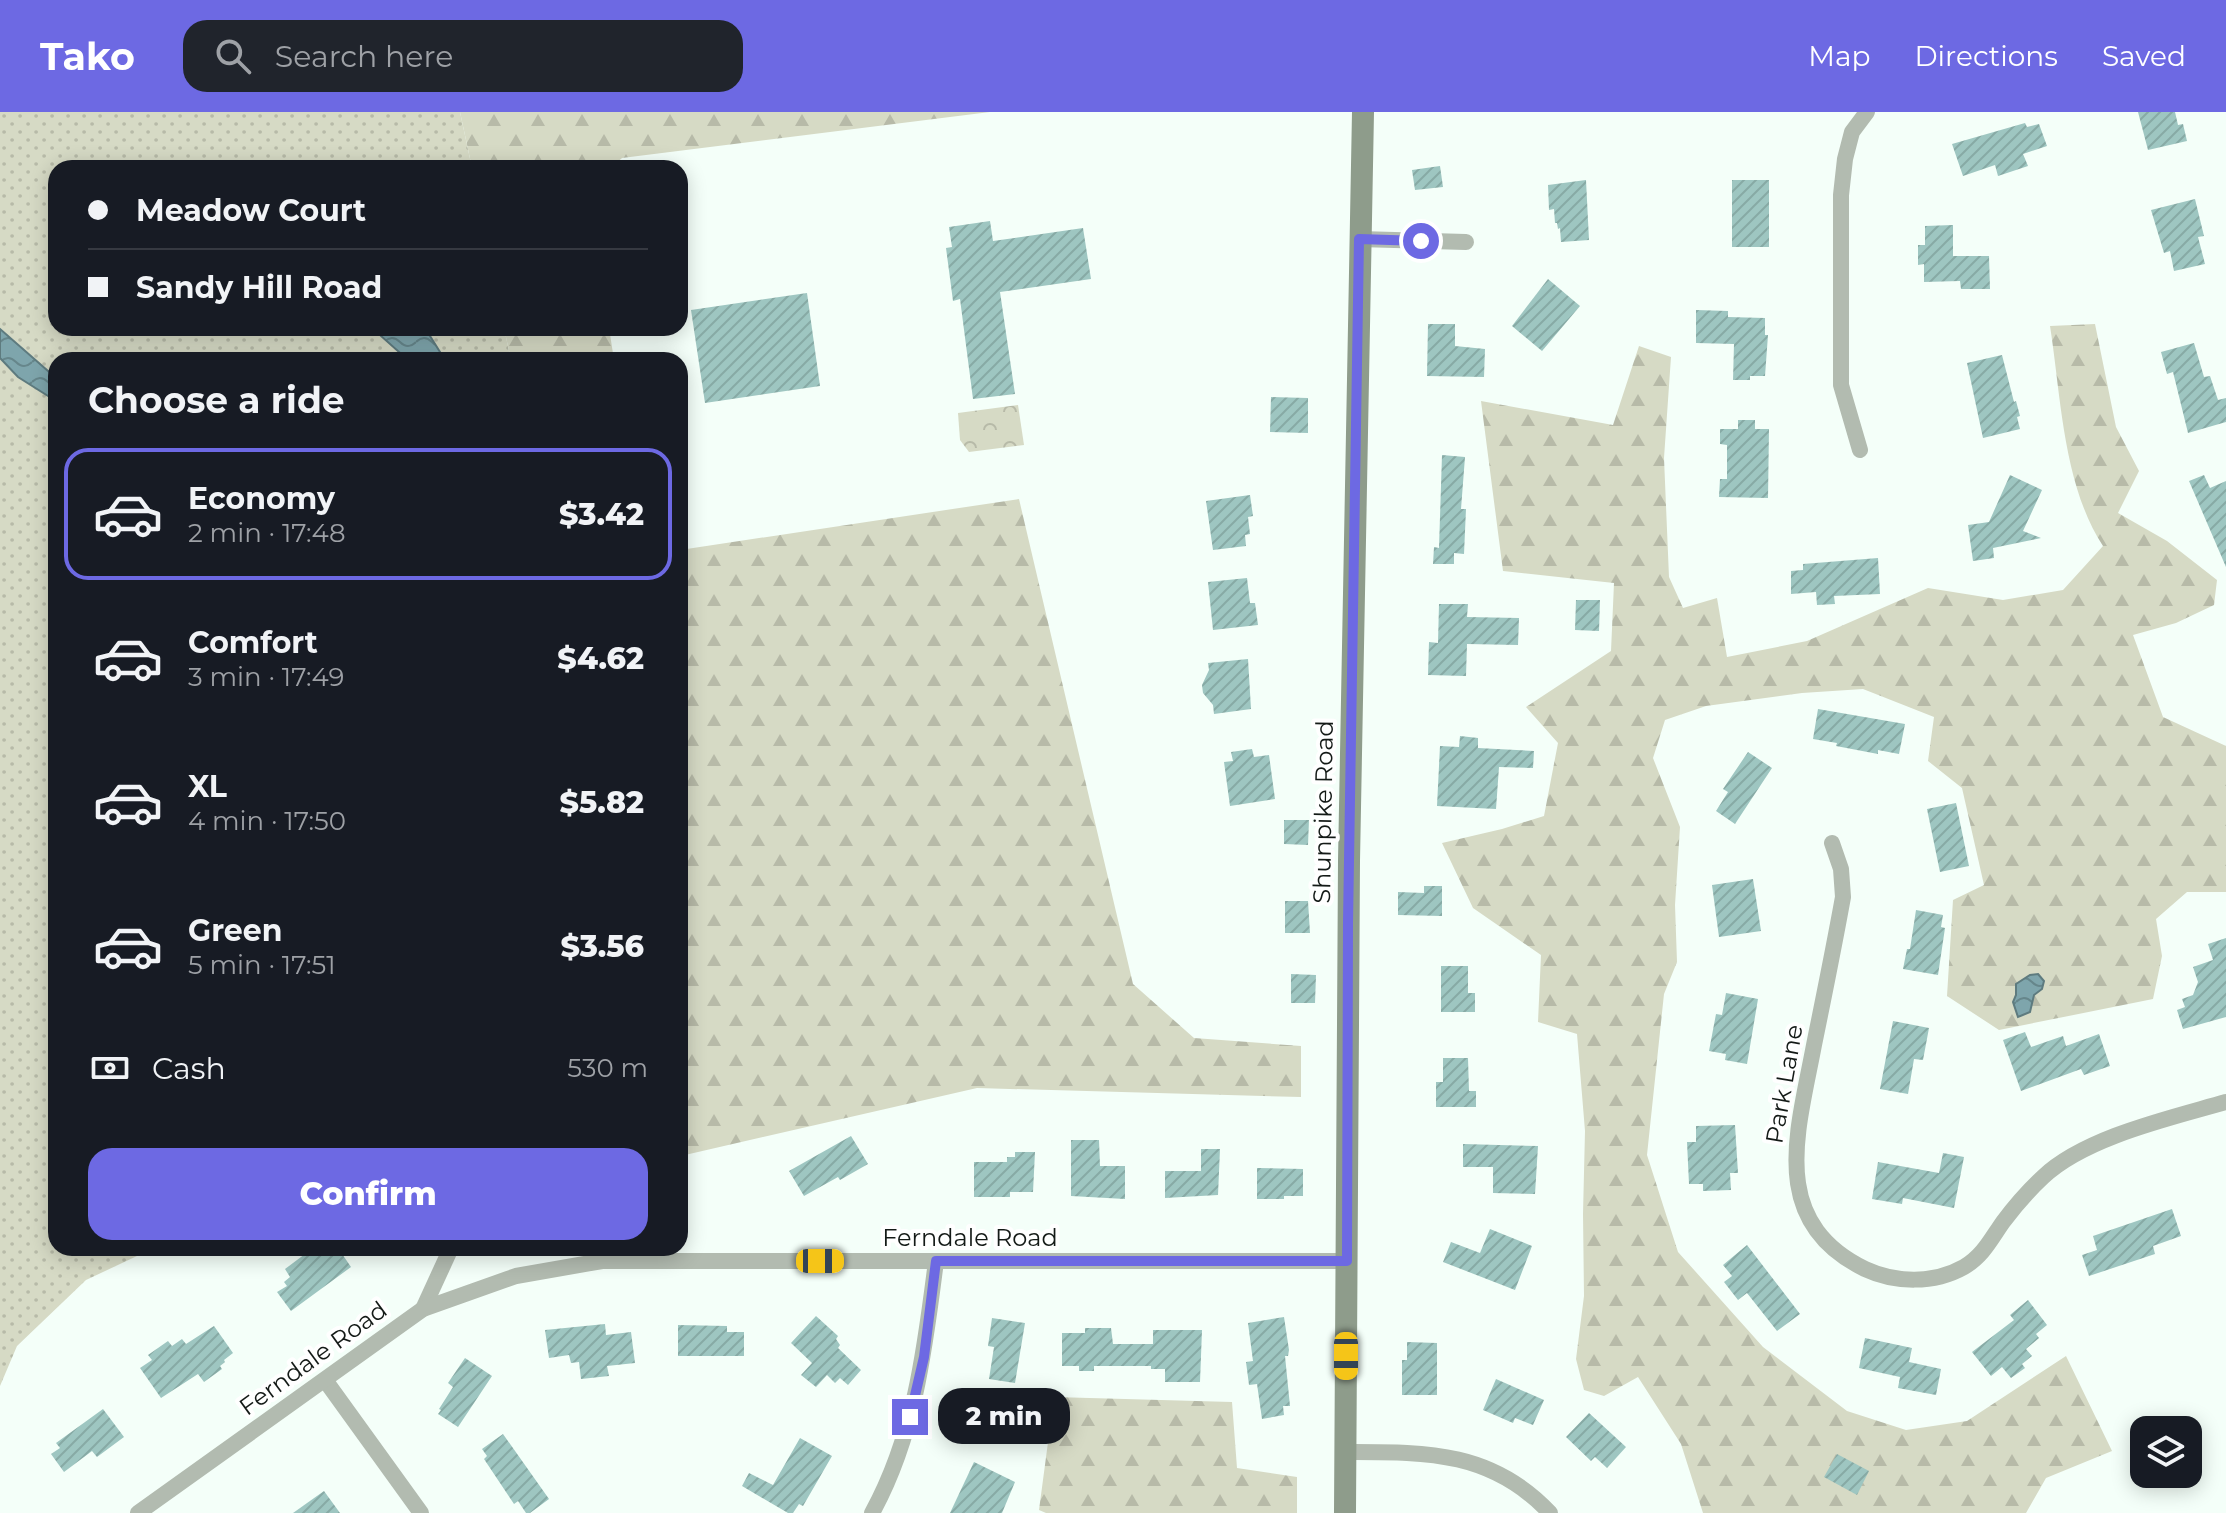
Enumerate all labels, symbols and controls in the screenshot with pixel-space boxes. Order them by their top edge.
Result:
search box [183,20,743,92]
text: Tako [40,33,135,80]
icon: search [211,34,255,78]
text: Search here [275,38,453,75]
text: Map [1808,39,1870,73]
text: Directions [1914,39,2058,73]
text: Saved [2102,39,2186,73]
text: Meadow Court [136,192,366,229]
route start [1403,223,1439,259]
text: Sandy Hill Road [136,269,382,306]
text: Choose a ride [88,378,345,422]
icon: car [92,478,164,550]
text: Economy [188,480,335,517]
text: $3.42 [559,496,644,533]
text: 2 min · 17:48 [188,517,346,549]
icon: car [92,622,164,694]
text: Comfort [188,624,318,661]
text: $4.62 [557,640,644,677]
text: 3 min · 17:49 [188,661,344,693]
street label: Shunpike Road [1307,720,1339,904]
icon: car [92,766,164,838]
text: XL [188,768,227,805]
text: $5.82 [560,784,644,821]
text: 4 min · 17:50 [188,805,346,837]
icon: car [92,910,164,982]
text: Green [188,912,282,949]
text: $3.56 [560,928,644,965]
text: 5 min · 17:51 [188,949,336,981]
street label: Park Lane [1759,1022,1809,1146]
icon: cash [88,1046,132,1090]
text: Cash [152,1050,226,1087]
text: 530 m [567,1052,648,1084]
button: Confirm [88,1148,648,1240]
street label: Ferndale Road [882,1223,1058,1252]
car [796,1249,844,1273]
street label: Ferndale Road [234,1295,392,1421]
car [1334,1332,1358,1380]
callout: 2 min [938,1389,1070,1445]
route end [892,1399,928,1435]
text: 2 min [966,1400,1042,1432]
map controls [2130,1416,2202,1488]
button: layers [2130,1416,2202,1488]

